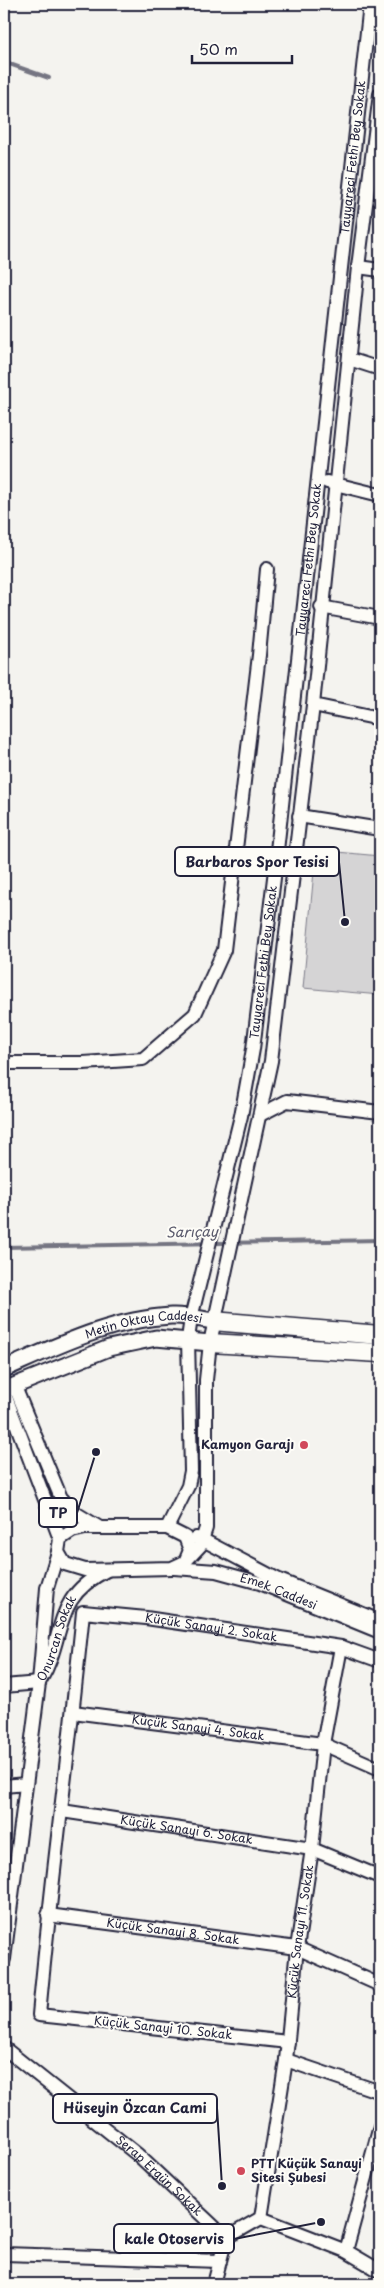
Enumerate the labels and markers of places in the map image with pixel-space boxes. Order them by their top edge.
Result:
callout: Barbaros Spor Tesisi [175,847,339,876]
place label: Kamyon Garajı [201,1435,294,1453]
marker: Kamyon Garajı [298,1439,310,1451]
callout: TP [39,1498,77,1527]
callout: Hüseyin Özcan Cami [53,2094,217,2123]
place label: PTT Küçük Sanayi Sitesi Şubesi [251,2154,362,2186]
marker: PTT Küçük Sanayi Sitesi Şubesi [235,2165,247,2177]
callout: kale Otoservis [114,2224,234,2253]

